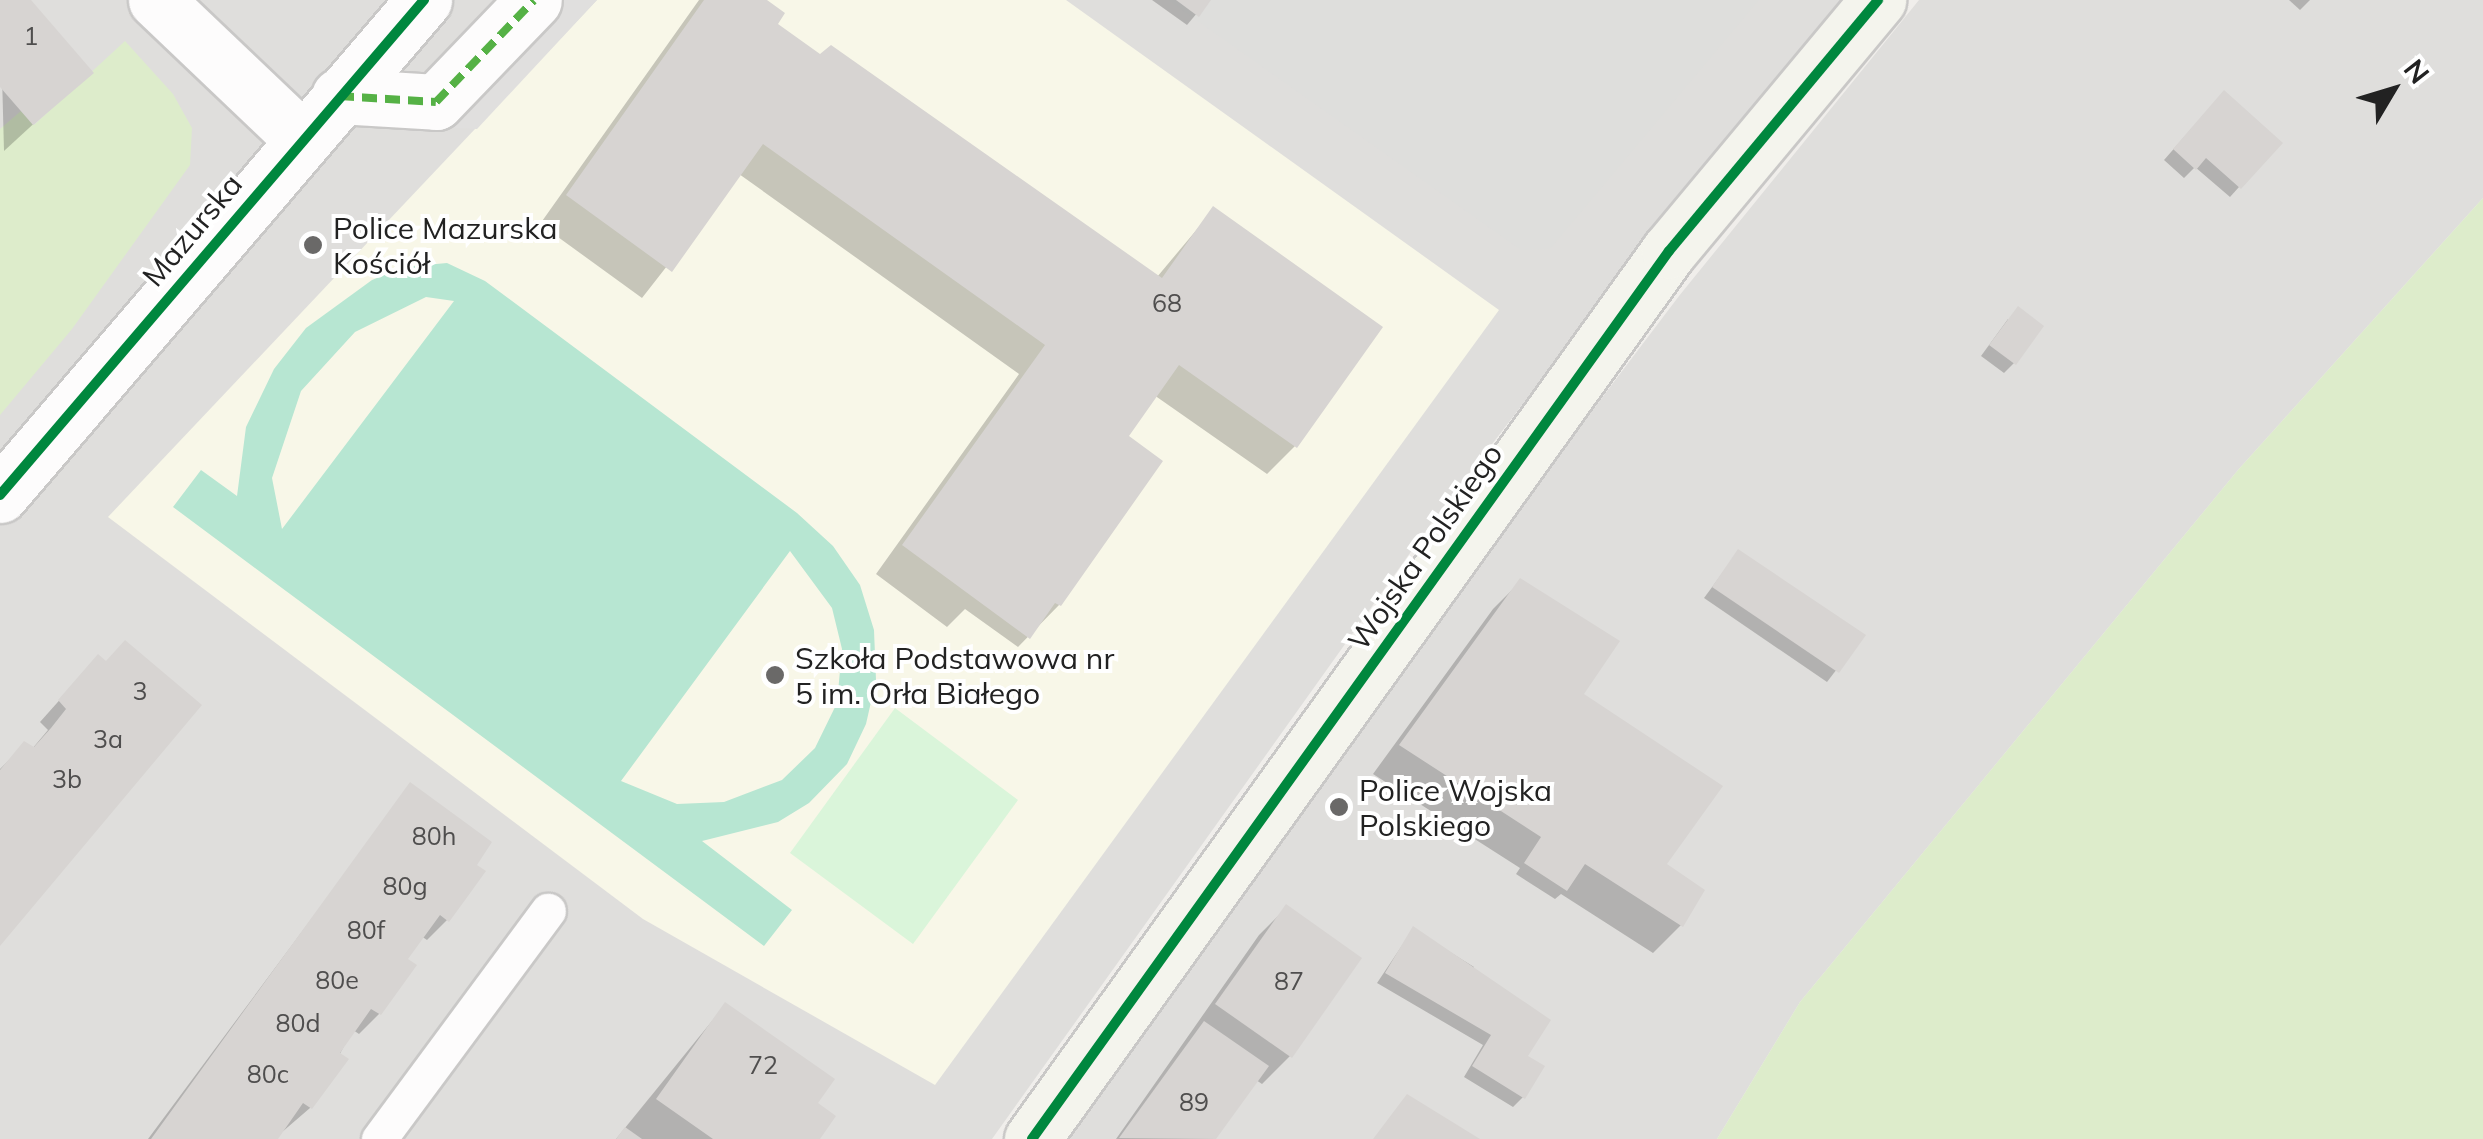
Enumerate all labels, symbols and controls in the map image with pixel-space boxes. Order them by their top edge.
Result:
house number: 1 [24,21,38,51]
north arrow [2343,40,2443,140]
text: N [2397,52,2437,90]
street label: Mazurska [135,167,249,293]
place label: Police Mazurska Kościół [333,210,558,280]
marker: Police Mazurska Kościół [302,234,324,256]
house number: 68 [1152,288,1182,318]
street label: Wojska Polskiego [1340,437,1510,657]
place label: Szkoła Podstawowa nr 5 im. Orła Białego [795,640,1114,710]
marker: Szkoła Podstawowa nr 5 im. Orła Białego [764,664,786,686]
house number: 3 [133,676,147,706]
house number: 3a [93,724,123,754]
house number: 3b [52,764,82,794]
place label: Police Wojska Polskiego [1359,772,1552,842]
marker: Police Wojska Polskiego [1328,796,1350,818]
house number: 80h [412,821,456,851]
house number: 80g [382,871,428,901]
house number: 80f [347,915,385,945]
house number: 80e [315,965,359,995]
house number: 87 [1274,966,1304,996]
house number: 80d [276,1008,320,1038]
house number: 72 [748,1050,778,1080]
house number: 80c [247,1059,289,1089]
house number: 89 [1179,1087,1209,1117]

